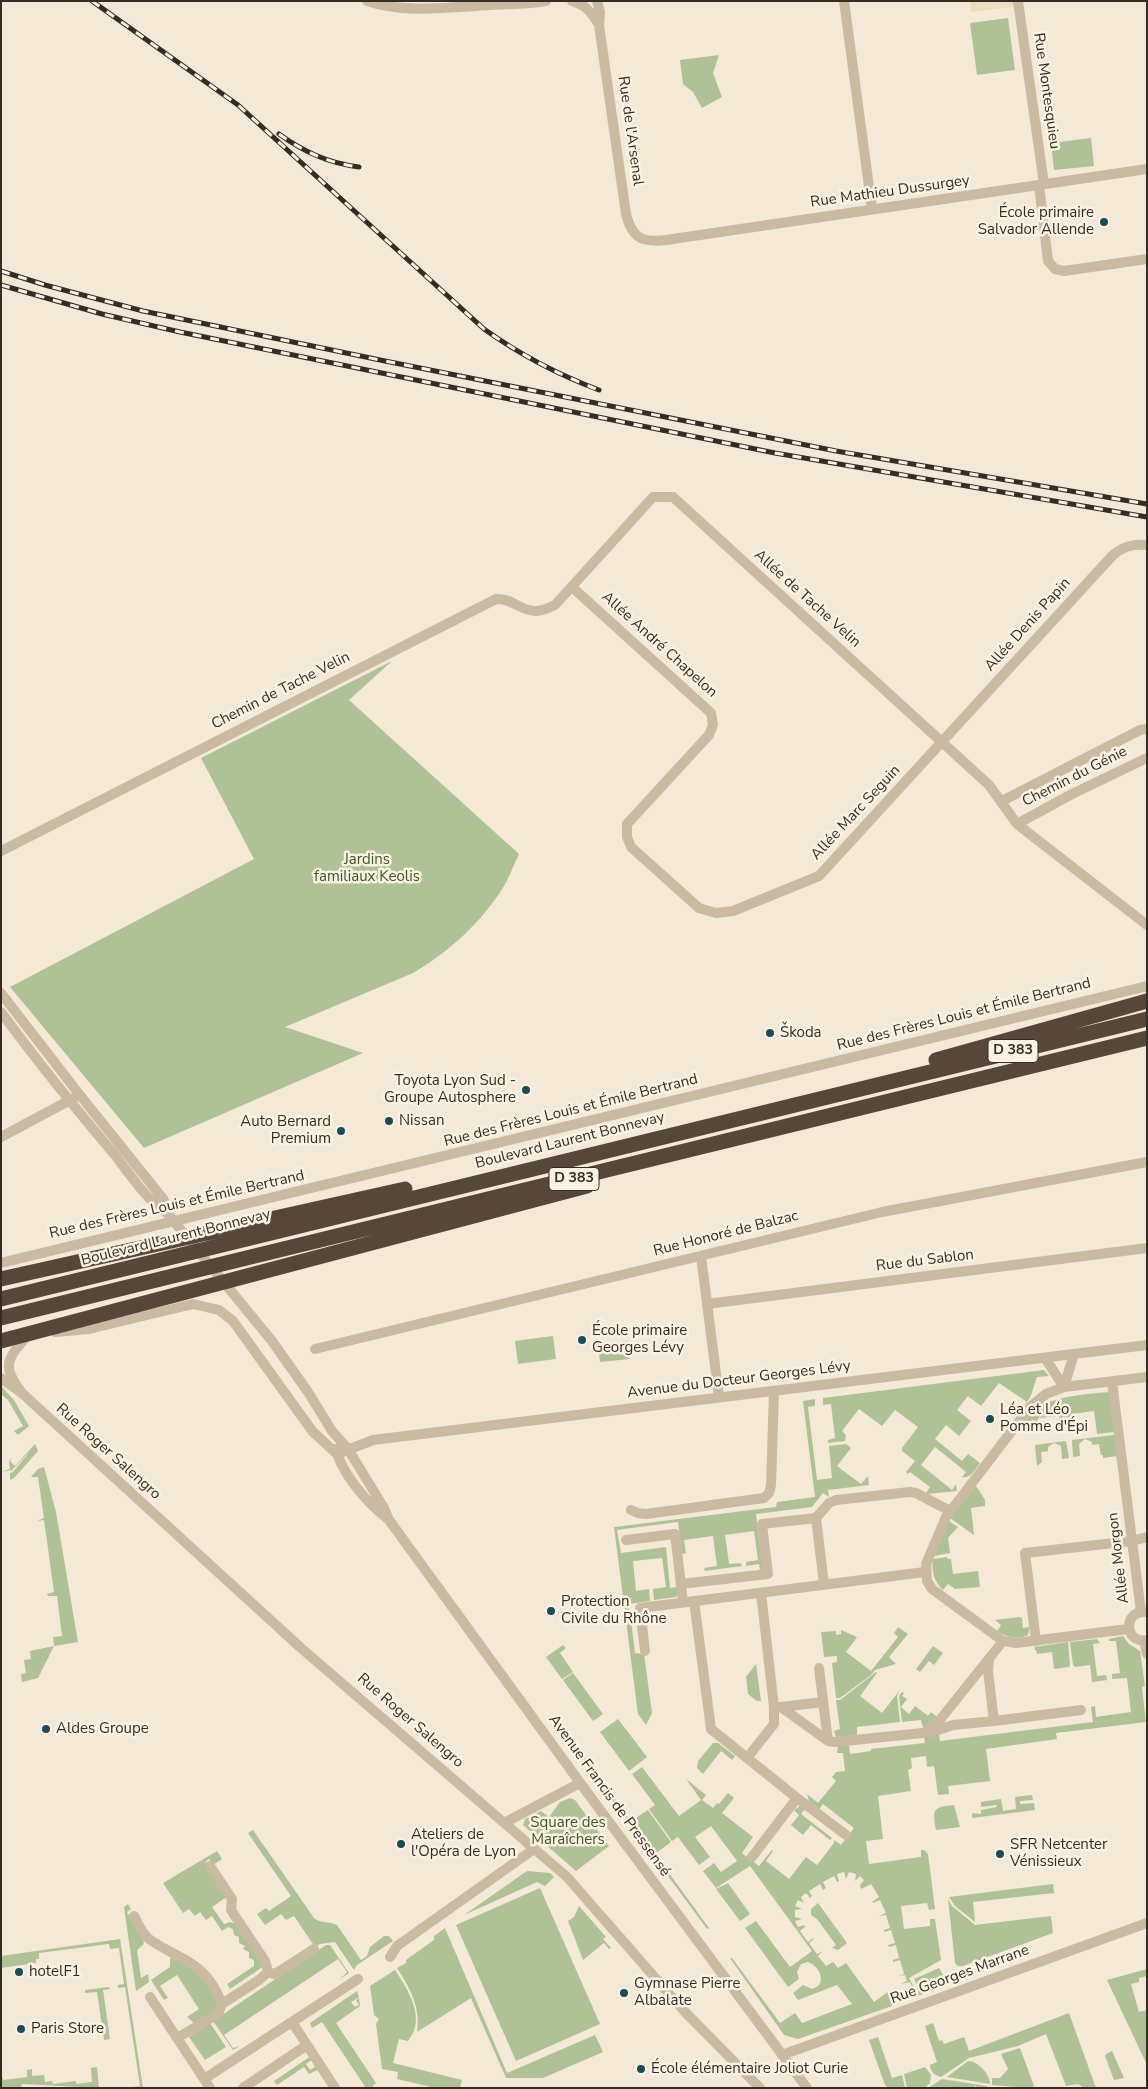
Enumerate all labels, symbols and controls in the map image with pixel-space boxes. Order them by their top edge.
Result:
street label: Rue Montesquieu [1029,32,1063,150]
street label: Rue de l'Arsenal [613,75,647,187]
street label: Rue Mathieu Dussurgey [809,172,971,212]
place label: École primaire Salvador Allende [978,204,1094,239]
marker: École primaire Salvador Allende [1098,216,1110,228]
street label: Allée de Tache Velin [750,546,864,652]
street label: Allée Denis Papin [981,575,1075,675]
street label: Allée André Chapelon [597,588,721,702]
street label: Chemin de Tache Velin [209,648,353,734]
street label: Chemin du Génie [1020,743,1130,811]
street label: Allée Marc Seguin [808,762,904,864]
park label: Jardins familiaux Keolis [314,851,420,886]
street label: Rue des Frères Louis et Émile Bertrand [835,975,1093,1055]
place label: Škoda [780,1024,822,1042]
marker: Škoda [764,1027,776,1039]
road number: D 383 [988,1040,1038,1062]
street label: Rue des Frères Louis et Émile Bertrand [442,1071,700,1151]
place label: Toyota Lyon Sud - Groupe Autosphere [384,1072,516,1107]
marker: Toyota Lyon Sud - Groupe Autosphere [520,1084,532,1096]
street label: Boulevard Laurent Bonnevay [473,1109,667,1173]
place label: Nissan [399,1112,444,1130]
place label: Auto Bernard Premium [240,1113,331,1148]
marker: Nissan [383,1115,395,1127]
marker: Auto Bernard Premium [335,1125,347,1137]
street label: Rue des Frères Louis et Émile Bertrand [48,1167,306,1243]
road number: D 383 [549,1168,599,1190]
street label: Boulevard Laurent Bonnevay [79,1206,273,1270]
street label: Rue Honoré de Balzac [652,1207,800,1261]
street label: Rue du Sablon [875,1246,975,1276]
place label: École primaire Georges Lévy [592,1322,687,1357]
marker: École primaire Georges Lévy [576,1334,588,1346]
street label: Avenue du Docteur Georges Lévy [626,1357,852,1403]
street label: Rue Roger Salengro [52,1400,164,1504]
place label: Léa et Léo Pomme d'Épi [1000,1401,1088,1436]
marker: Léa et Léo Pomme d'Épi [984,1413,996,1425]
street label: Allée Morgon [1104,1511,1134,1605]
place label: Protection Civile du Rhône [561,1593,666,1628]
marker: Protection Civile du Rhône [545,1605,557,1617]
street label: Rue Roger Salengro [353,1670,467,1772]
street label: Avenue Francis de Pressensé [544,1712,674,1880]
place label: Aldes Groupe [56,1720,149,1738]
marker: Aldes Groupe [40,1723,52,1735]
park label: Square des Maraîchers [530,1814,606,1849]
place label: Ateliers de l'Opéra de Lyon [411,1826,516,1861]
place label: SFR Netcenter Vénissieux [1010,1836,1107,1871]
marker: Ateliers de l'Opéra de Lyon [395,1838,407,1850]
marker: SFR Netcenter Vénissieux [994,1848,1006,1860]
street label: Rue Georges Marrane [888,1941,1032,2009]
place label: hotelF1 [29,1963,81,1981]
marker: hotelF1 [13,1966,25,1978]
place label: Gymnase Pierre Albalate [634,1975,741,2010]
marker: Gymnase Pierre Albalate [618,1987,630,1999]
place label: Paris Store [31,2020,104,2038]
marker: Paris Store [15,2023,27,2035]
place label: École élémentaire Joliot Curie [651,2060,848,2078]
marker: École élémentaire Joliot Curie [635,2063,647,2075]

